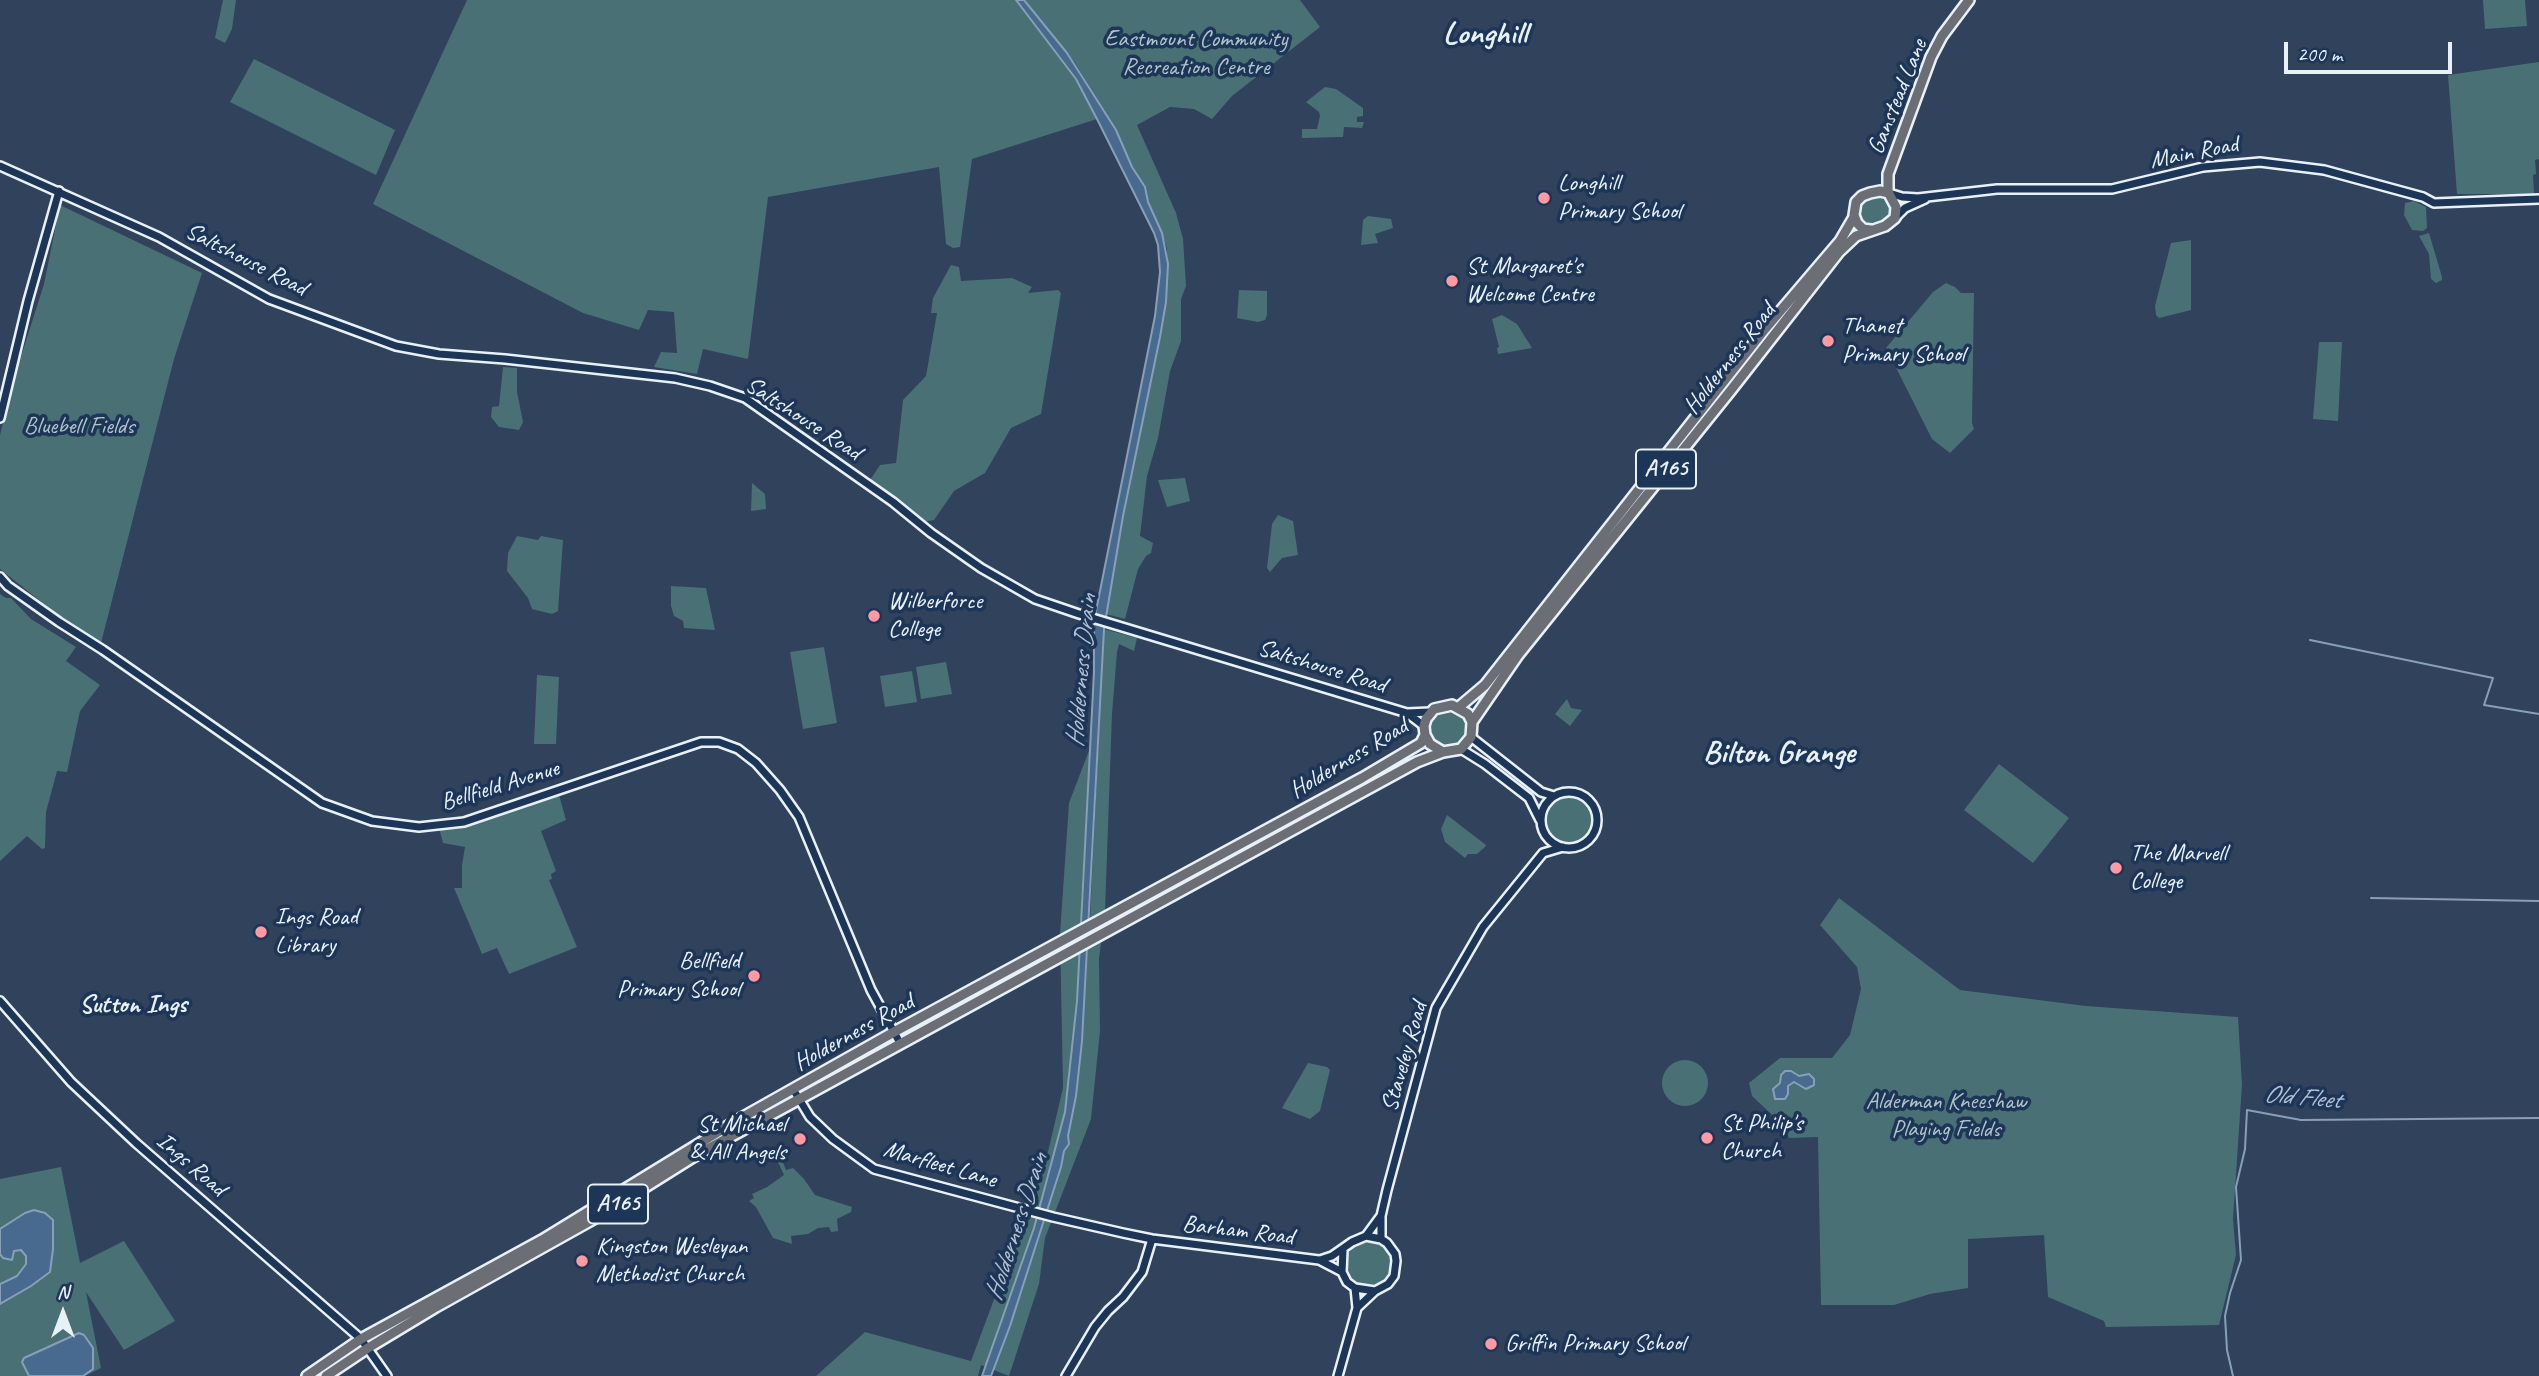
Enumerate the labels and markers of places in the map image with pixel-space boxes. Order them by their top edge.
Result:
place label: Longhill Primary School [1558,170,1681,226]
marker: Longhill Primary School [1536,190,1552,206]
place label: St Margaret's Welcome Centre [1466,253,1594,309]
marker: St Margaret's Welcome Centre [1444,273,1460,289]
place label: Thanet Primary School [1842,313,1965,369]
marker: Thanet Primary School [1820,333,1836,349]
place label: Wilberforce College [888,588,982,644]
marker: Wilberforce College [866,608,882,624]
place label: The Marvell College [2130,840,2226,896]
marker: The Marvell College [2108,860,2124,876]
place label: Ings Road Library [275,904,358,960]
marker: Ings Road Library [253,924,269,940]
place label: Bellfield Primary School [617,948,740,1004]
marker: Bellfield Primary School [746,968,762,984]
place label: St Philip's Church [1721,1110,1803,1166]
place label: St Michael & All Angels [690,1111,786,1167]
marker: St Philip's Church [1699,1130,1715,1146]
marker: St Michael & All Angels [792,1131,808,1147]
place label: Kingston Wesleyan Methodist Church [596,1233,747,1289]
marker: Kingston Wesleyan Methodist Church [574,1253,590,1269]
place label: Griffin Primary School [1505,1330,1685,1358]
marker: Griffin Primary School [1483,1336,1499,1352]

